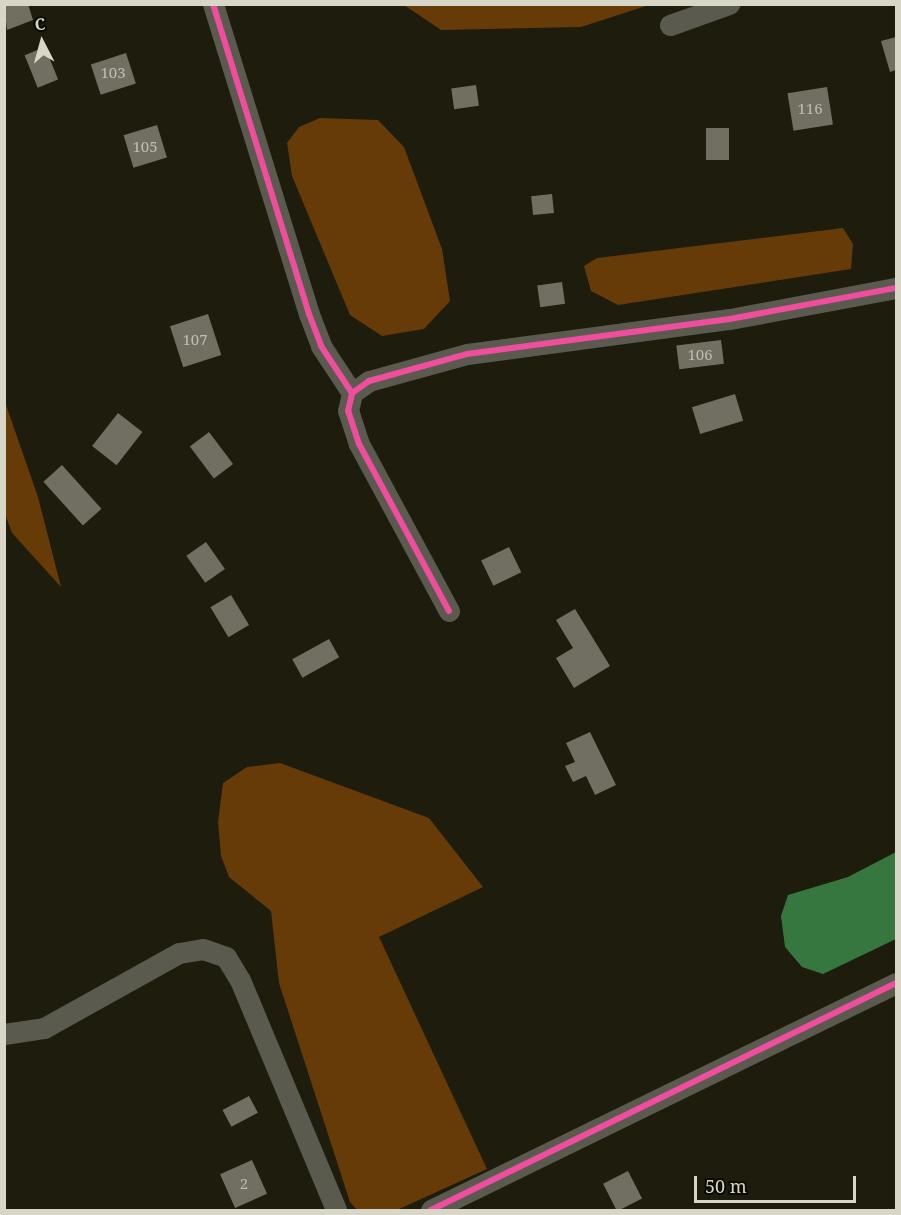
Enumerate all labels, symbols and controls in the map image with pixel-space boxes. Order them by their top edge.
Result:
north arrow [12,12,72,72]
text: С [34,13,47,36]
house number: 103 [100,64,126,82]
house number: 116 [797,100,823,118]
house number: 105 [132,138,158,156]
house number: 107 [182,331,208,349]
house number: 106 [687,346,713,364]
scale bar [697,1164,859,1202]
text: 50 m [705,1174,747,1198]
house number: 2 [240,1175,248,1193]

